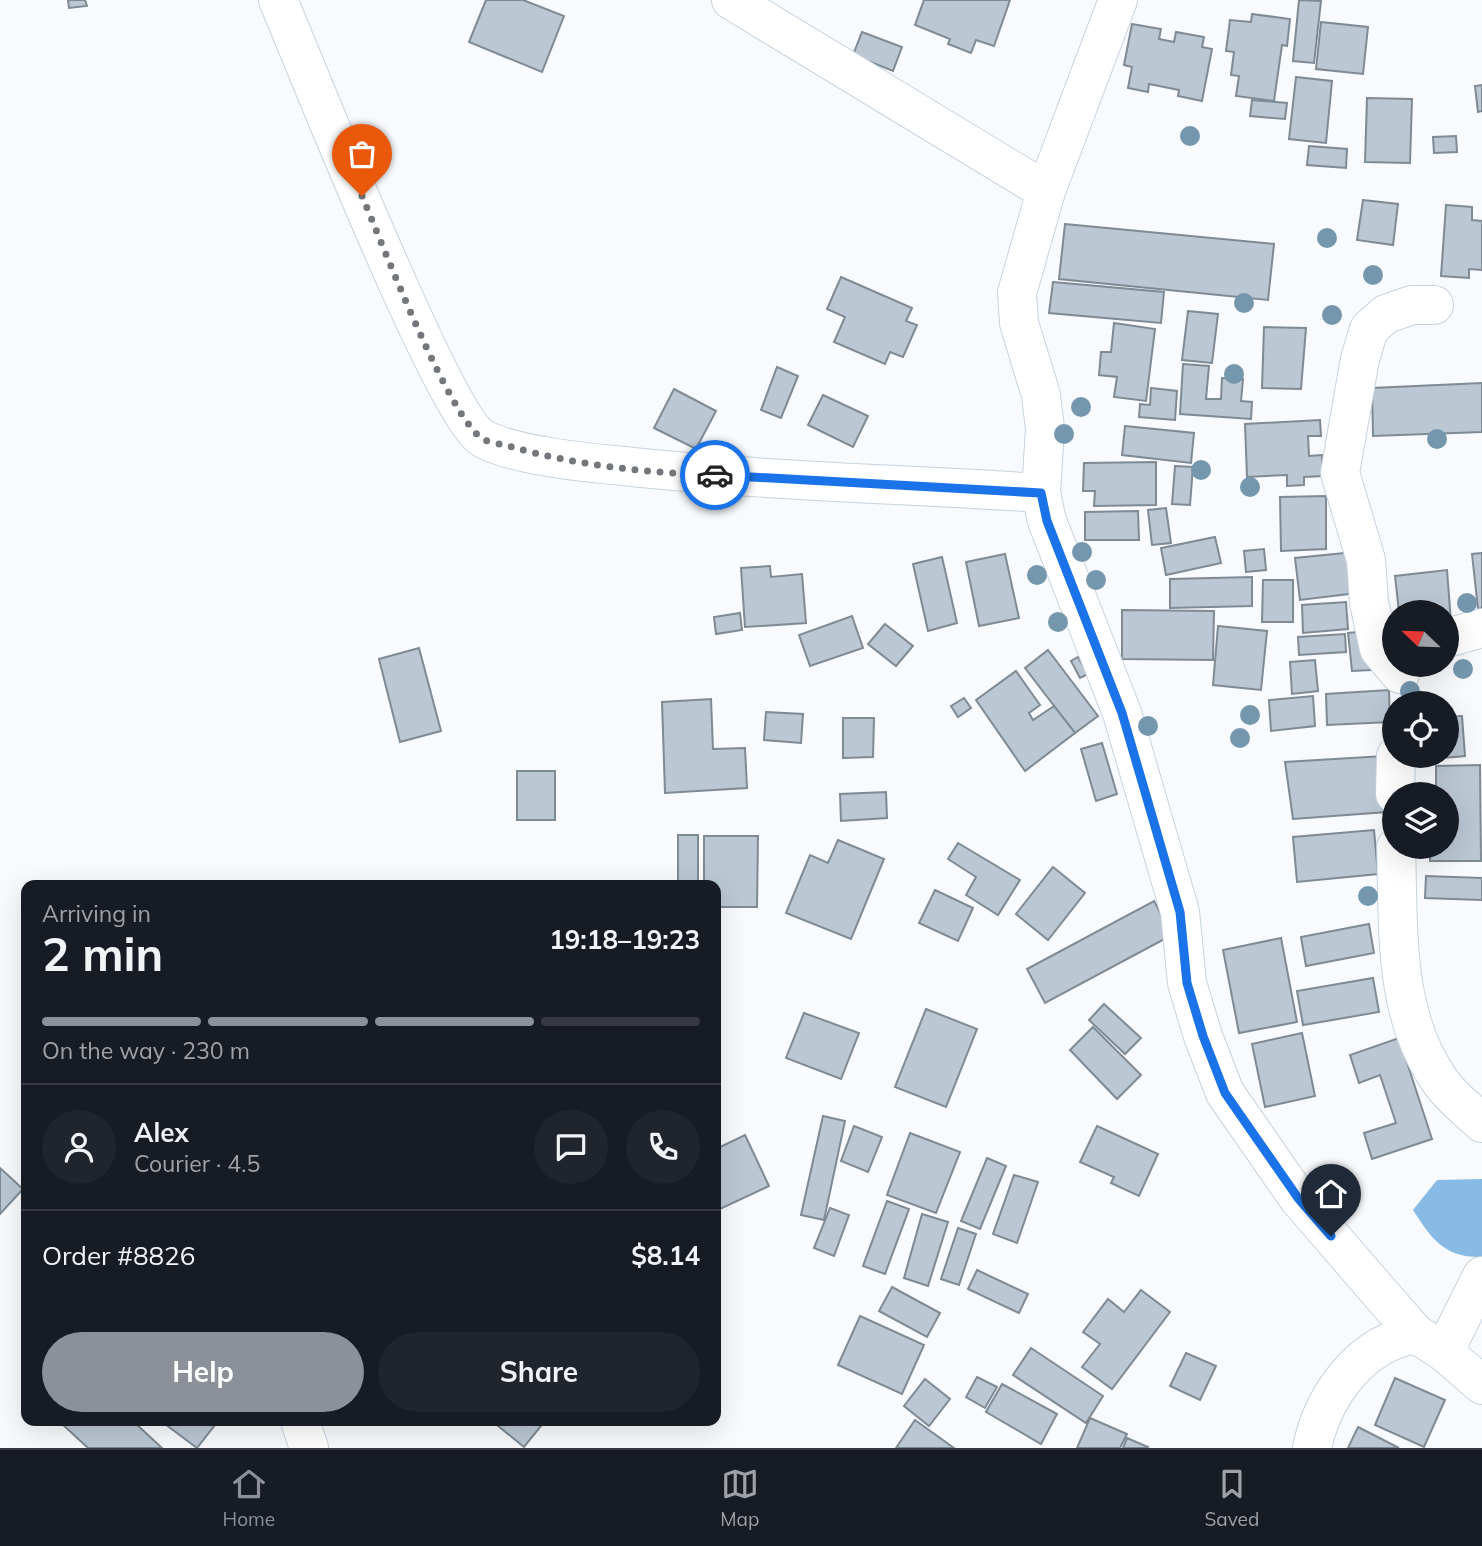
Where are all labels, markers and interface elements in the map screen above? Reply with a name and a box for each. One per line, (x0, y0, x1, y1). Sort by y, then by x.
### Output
pin (332, 124, 392, 196)
icon: bag (343, 135, 381, 173)
courier (680, 440, 750, 510)
icon: car (696, 456, 734, 494)
north arrow (1382, 600, 1460, 677)
map controls (1382, 600, 1459, 859)
button: locate (1382, 691, 1459, 768)
button: layers (1382, 782, 1459, 859)
text: Arriving in (42, 899, 151, 928)
text: 19:18–19:23 (549, 923, 700, 956)
text: 2 min (42, 925, 163, 983)
text: On the way · 230 m (42, 1036, 250, 1065)
button: person (42, 1110, 116, 1184)
button: chat (534, 1110, 608, 1184)
button: phone (626, 1110, 700, 1184)
text: Alex (134, 1116, 189, 1149)
text: Courier · 4.5 (134, 1149, 260, 1178)
pin (1301, 1164, 1361, 1236)
icon: home (1312, 1175, 1350, 1213)
text: Order #8826 (42, 1239, 195, 1272)
text: $8.14 (631, 1239, 700, 1272)
button: Help (42, 1332, 364, 1412)
button: Share (378, 1332, 700, 1412)
tab: Home (223, 1465, 275, 1531)
tab: Map (720, 1465, 759, 1531)
tab: Saved (1205, 1465, 1259, 1531)

